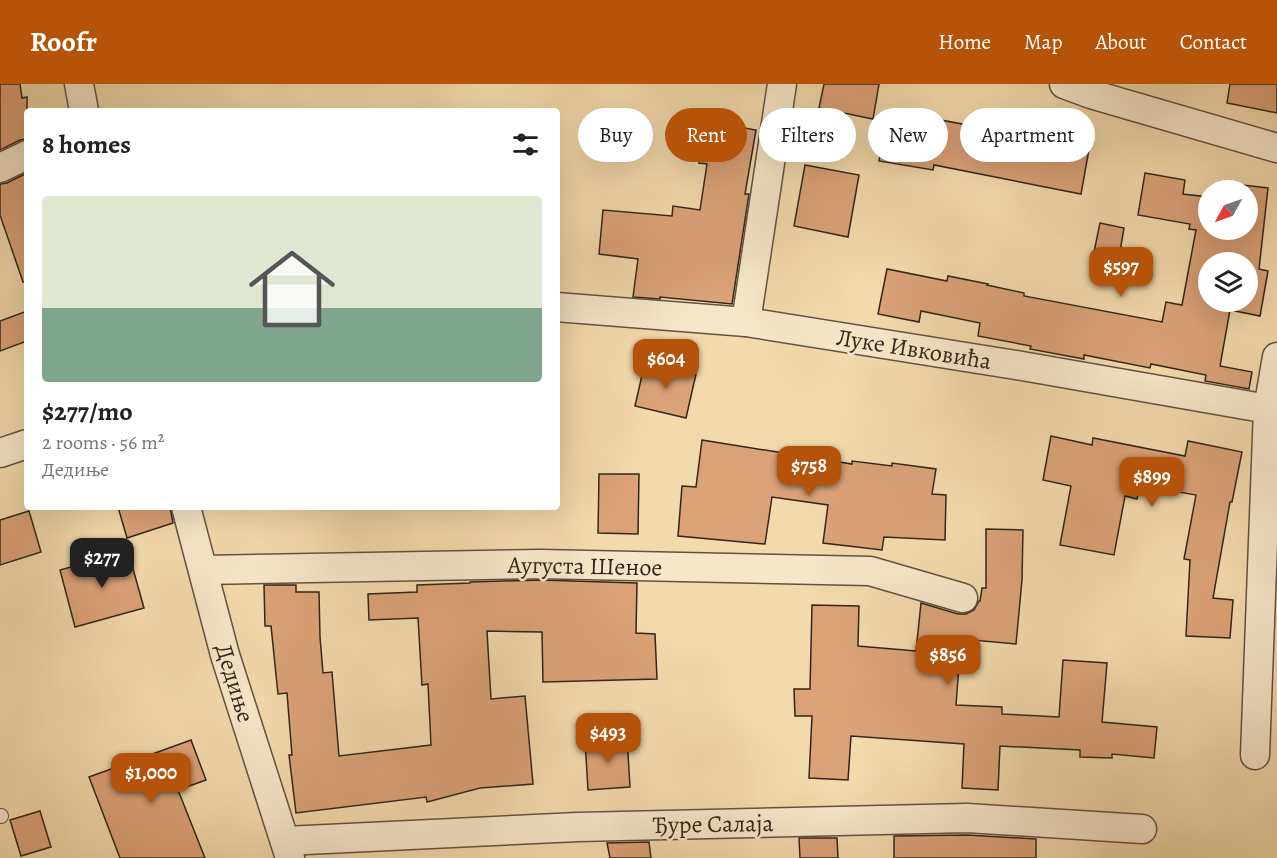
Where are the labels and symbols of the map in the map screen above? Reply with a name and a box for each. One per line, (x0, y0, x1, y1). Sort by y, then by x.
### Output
north arrow (1198, 180, 1258, 240)
pin: $597 (1085, 247, 1157, 298)
street label: Луке Ивковића (834, 321, 994, 377)
pin: $604 (630, 339, 702, 390)
pin: $758 (773, 446, 845, 497)
pin: $899 (1116, 457, 1188, 508)
pin: $277 (66, 538, 138, 589)
street label: Аугуста Шеное (506, 549, 663, 583)
pin: $856 (912, 635, 984, 686)
street label: Дедиње (208, 640, 262, 726)
pin: $493 (572, 713, 644, 764)
pin: $1,000 (102, 753, 200, 804)
street label: Ђуре Салаја (652, 807, 774, 841)

